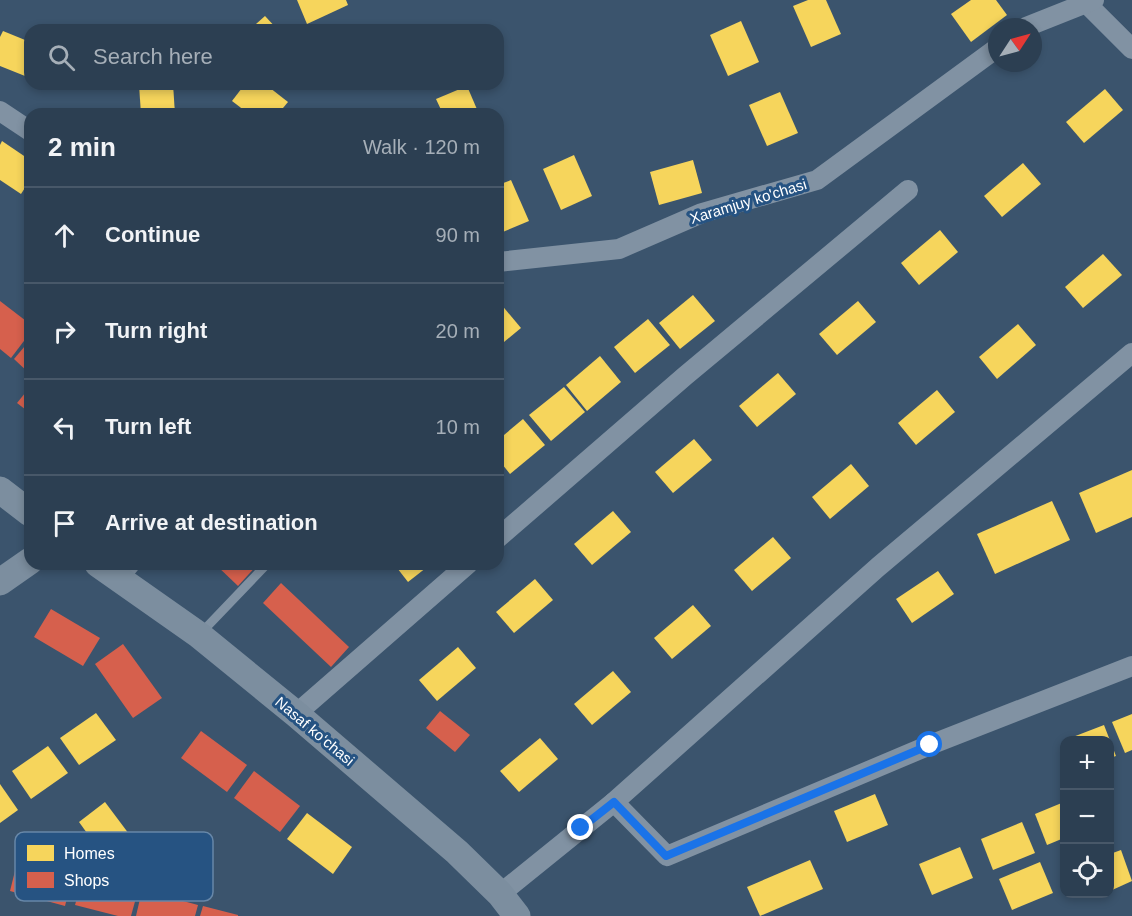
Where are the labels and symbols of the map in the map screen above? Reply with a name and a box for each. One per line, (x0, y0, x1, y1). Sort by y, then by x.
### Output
north arrow (988, 18, 1042, 72)
street label: Xaramjuy ko'chasi (688, 175, 808, 227)
street label: Nasaf ko‘chasi (272, 693, 358, 769)
route start (916, 731, 942, 757)
route end (567, 814, 593, 840)
legend (15, 832, 213, 901)
text: Homes (64, 845, 115, 862)
text: Shops (64, 872, 109, 889)

